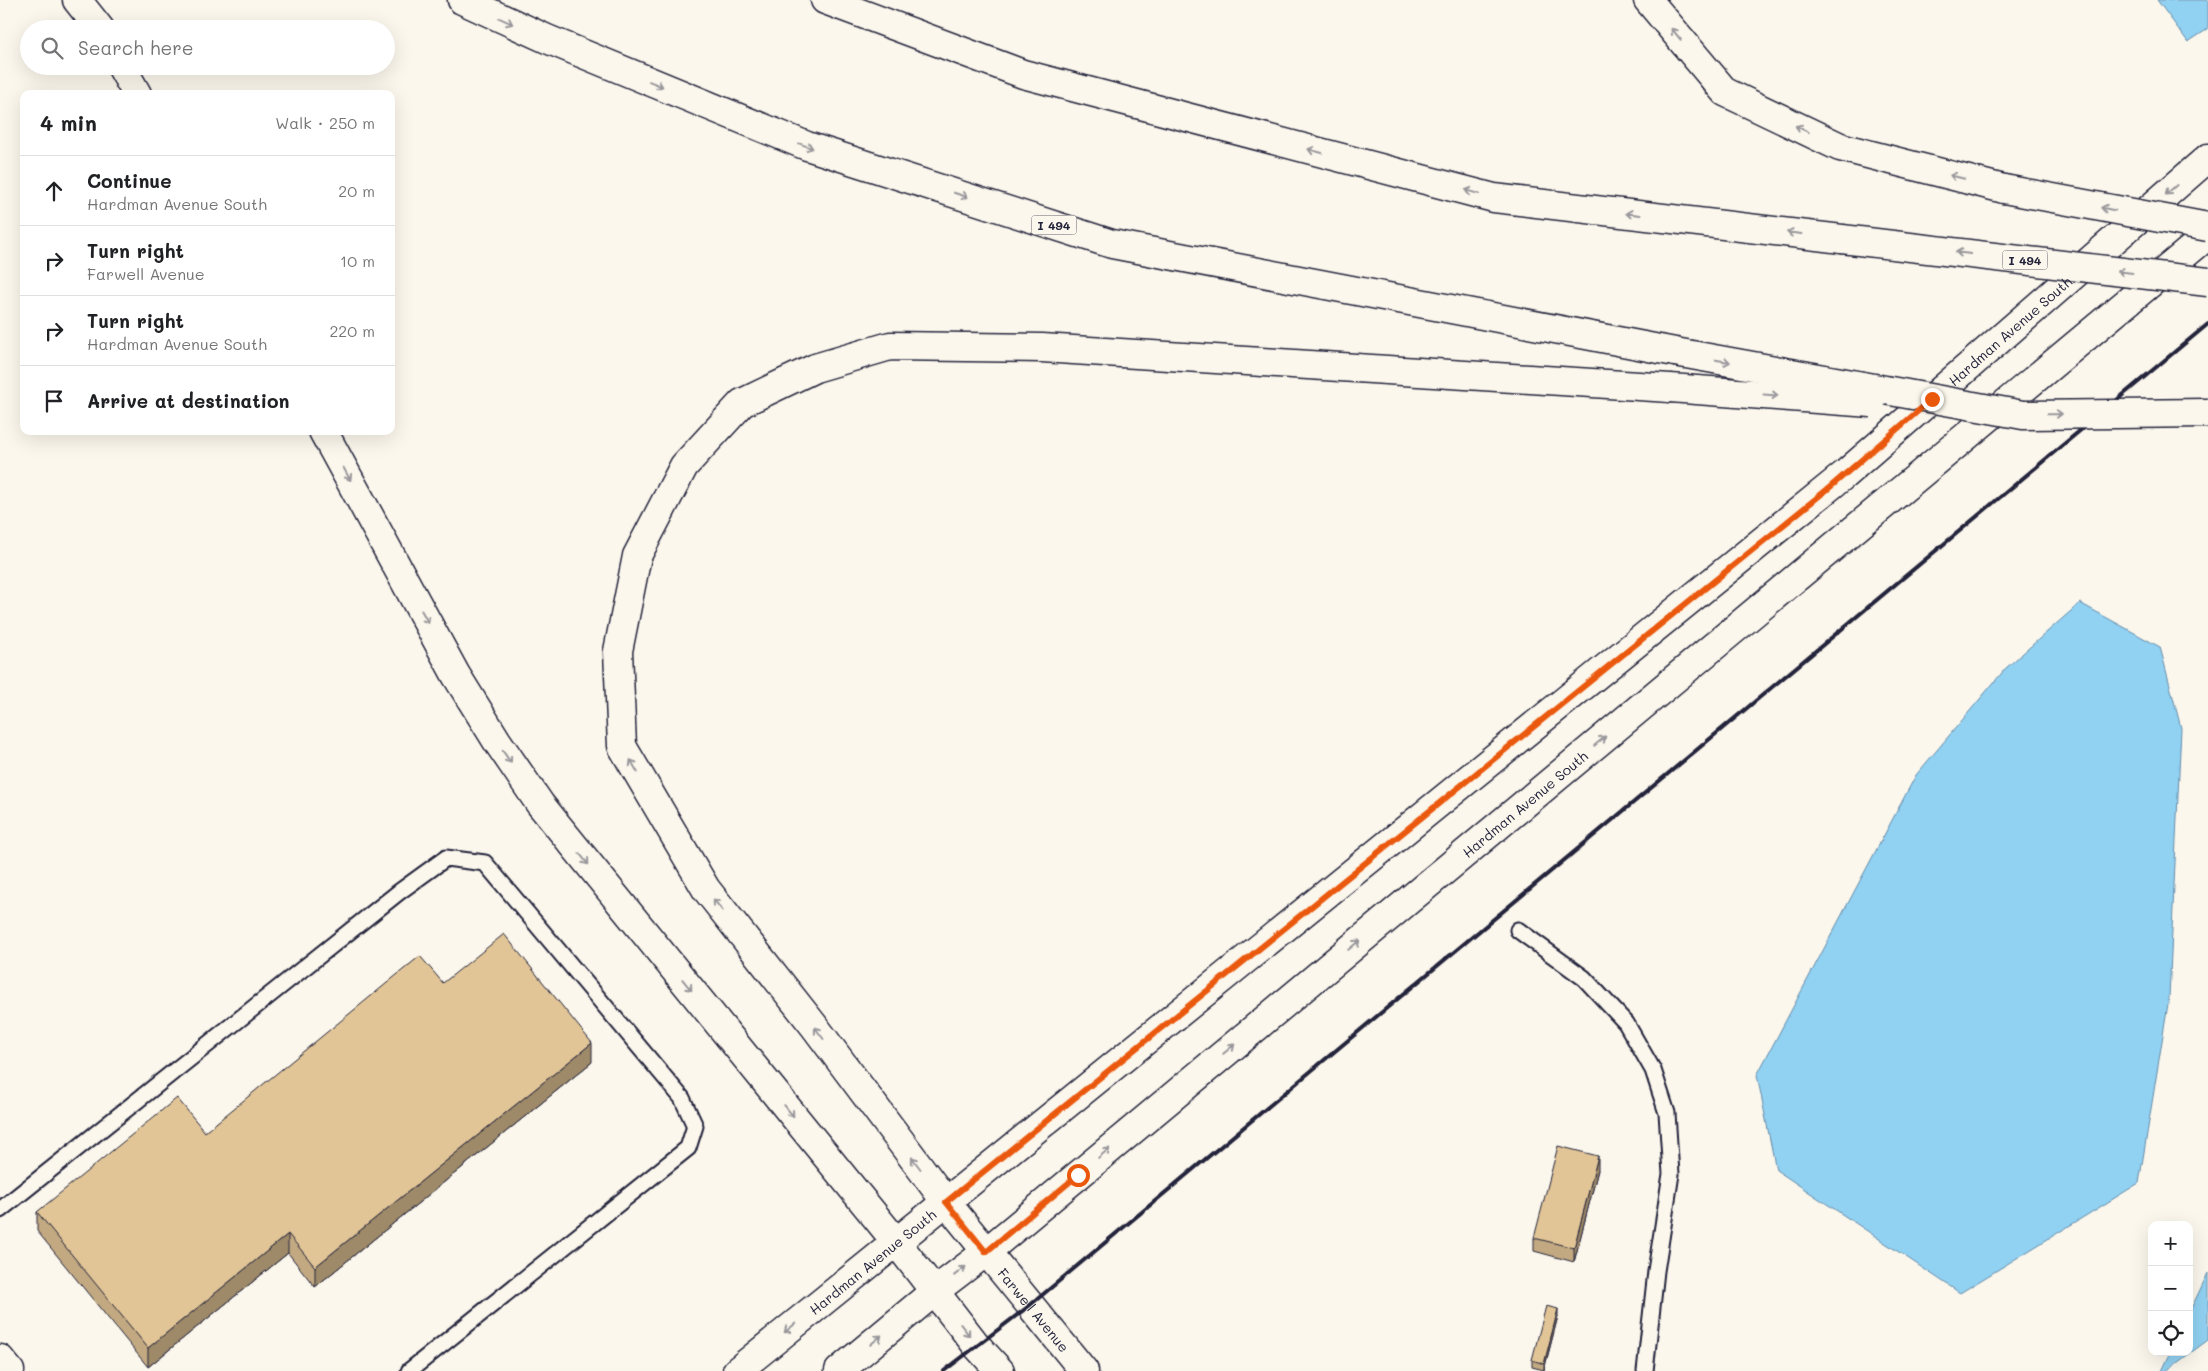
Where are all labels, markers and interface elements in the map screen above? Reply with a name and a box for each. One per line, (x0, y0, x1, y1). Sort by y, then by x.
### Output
one-way arrow (499, 16, 514, 26)
search box (20, 20, 395, 75)
one-way arrow (1670, 27, 1681, 40)
icon: search (38, 34, 66, 62)
text: Search here (78, 35, 194, 60)
one-way arrow (648, 80, 663, 89)
text: 4 min (40, 109, 97, 136)
text: Walk · 250 m (275, 112, 375, 133)
one-way arrow (1795, 124, 1810, 134)
one-way arrow (798, 142, 814, 151)
one-way arrow (1307, 146, 1323, 155)
text: Continue (87, 168, 172, 193)
one-way arrow (1949, 172, 1965, 181)
icon: ahead (40, 177, 68, 205)
text: 20 m (338, 180, 375, 201)
one-way arrow (2165, 185, 2178, 196)
one-way arrow (1464, 187, 1480, 196)
one-way arrow (953, 191, 969, 201)
text: Hardman Avenue South (87, 193, 267, 214)
one-way arrow (2101, 203, 2117, 213)
one-way arrow (1625, 209, 1641, 219)
road number: I 494 (1032, 216, 1076, 234)
one-way arrow (1786, 228, 1802, 238)
text: Turn right (87, 238, 184, 263)
icon: right (40, 247, 68, 275)
one-way arrow (1956, 248, 1972, 258)
text: 10 m (340, 250, 375, 271)
road number: I 494 (2002, 250, 2048, 270)
text: Farwell Avenue (87, 263, 205, 284)
one-way arrow (2117, 267, 2133, 277)
street label: Hardman Avenue South (1944, 272, 2076, 390)
text: Turn right (87, 308, 184, 333)
icon: right (40, 317, 68, 345)
text: 220 m (329, 320, 375, 341)
text: Hardman Avenue South (87, 333, 267, 354)
one-way arrow (1714, 356, 1730, 366)
icon: arrive (40, 387, 68, 415)
text: Arrive at destination (87, 388, 290, 413)
route end (1921, 388, 1944, 411)
one-way arrow (1763, 391, 1779, 400)
one-way arrow (2047, 409, 2063, 419)
one-way arrow (342, 466, 352, 481)
one-way arrow (420, 609, 430, 623)
one-way arrow (1593, 735, 1606, 746)
street label: Hardman Avenue South (1458, 746, 1591, 861)
one-way arrow (502, 749, 512, 763)
one-way arrow (629, 759, 639, 774)
one-way arrow (579, 852, 590, 865)
one-way arrow (713, 899, 724, 912)
one-way arrow (1347, 940, 1360, 951)
one-way arrow (681, 978, 692, 991)
one-way arrow (814, 1026, 824, 1040)
one-way arrow (1222, 1044, 1235, 1055)
one-way arrow (784, 1104, 795, 1117)
one-way arrow (1097, 1148, 1110, 1159)
one-way arrow (911, 1157, 922, 1170)
route start (1067, 1164, 1090, 1187)
street label: Hardman Avenue South (805, 1204, 940, 1319)
map controls (2148, 1221, 2193, 1356)
button: + (2148, 1221, 2193, 1266)
street label: Farwell Avenue (994, 1264, 1074, 1356)
one-way arrow (953, 1266, 966, 1277)
button: − (2148, 1266, 2193, 1311)
button: locate (2148, 1311, 2193, 1356)
one-way arrow (784, 1323, 797, 1334)
one-way arrow (959, 1323, 970, 1336)
one-way arrow (870, 1334, 883, 1345)

